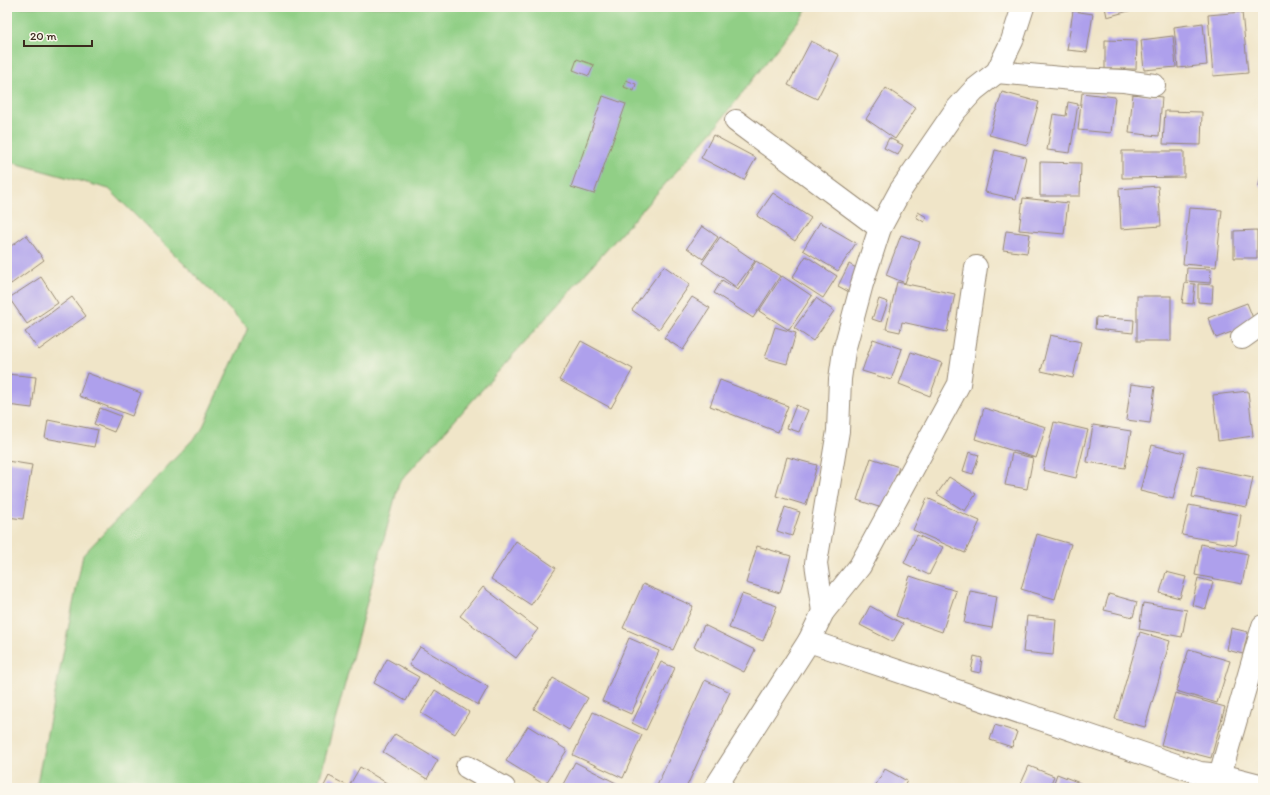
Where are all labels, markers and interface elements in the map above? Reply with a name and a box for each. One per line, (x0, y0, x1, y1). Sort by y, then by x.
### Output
scale bar (24, 22, 92, 48)
text: 20 m (30, 29, 57, 43)

